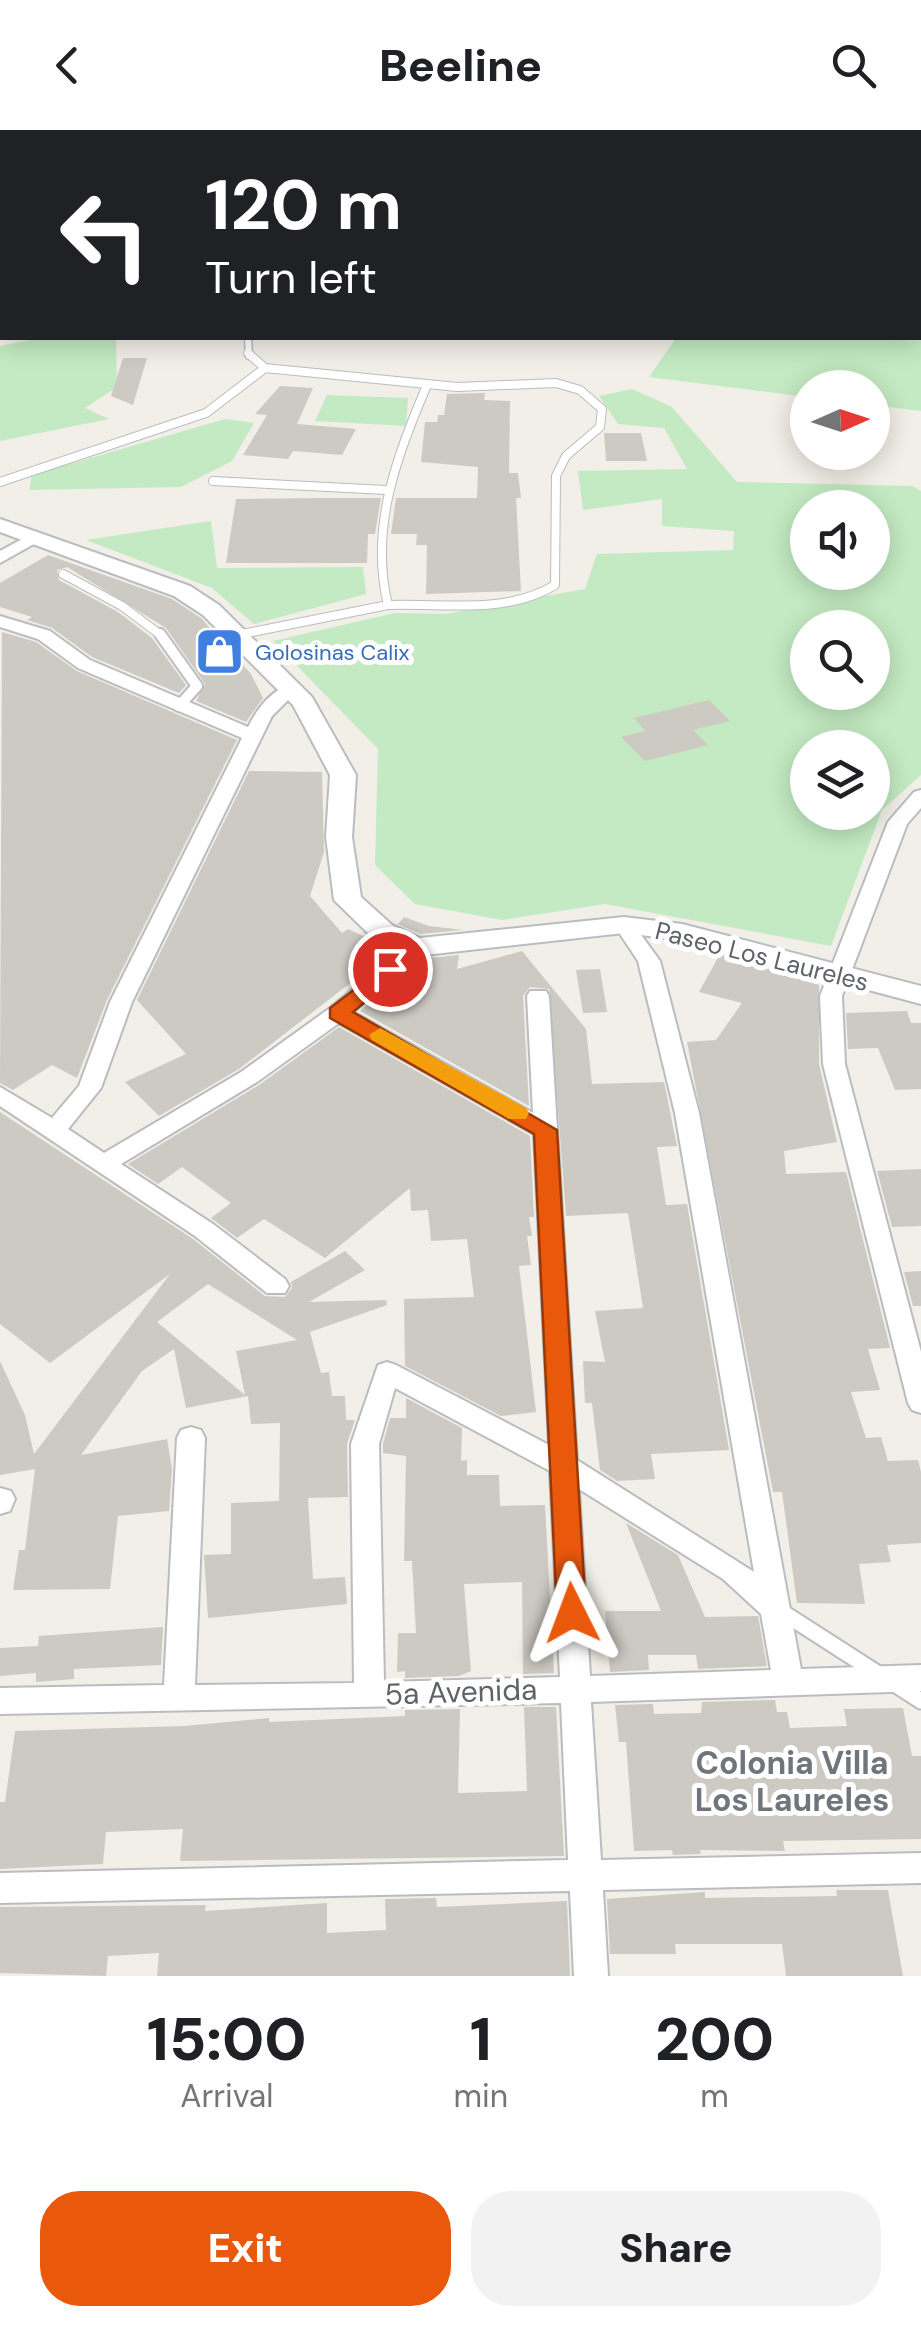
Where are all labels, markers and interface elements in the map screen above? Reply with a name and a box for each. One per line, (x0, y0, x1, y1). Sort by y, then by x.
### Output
text: Beeline (379, 36, 542, 95)
icon: back (40, 38, 95, 93)
icon: search (826, 38, 881, 93)
text: 120 m (205, 160, 402, 251)
icon: left (40, 170, 170, 300)
text: Turn left (205, 248, 377, 307)
north arrow (790, 370, 890, 470)
map controls (790, 370, 890, 830)
button: sound (790, 490, 890, 590)
button: search (790, 610, 890, 710)
shop icon: Golosinas Calix (194, 626, 246, 678)
place label: Golosinas Calix (255, 638, 409, 667)
button: layers (790, 730, 890, 830)
street label: Paseo Los Laureles (652, 914, 872, 999)
pin (348, 927, 433, 1012)
icon: arrive (363, 942, 418, 997)
position arrow (520, 1561, 624, 1665)
street label: 5a Avenida (384, 1669, 538, 1714)
district label: Colonia Villa Los Laureles (695, 1742, 889, 1821)
text: 15:00 (147, 2000, 307, 2079)
text: 1 (470, 2000, 492, 2079)
text: 200 (655, 2000, 774, 2079)
text: Arrival (180, 2075, 273, 2117)
text: min (454, 2075, 508, 2117)
text: m (700, 2075, 729, 2117)
button: Exit (40, 2191, 451, 2306)
button: Share (471, 2191, 881, 2306)

